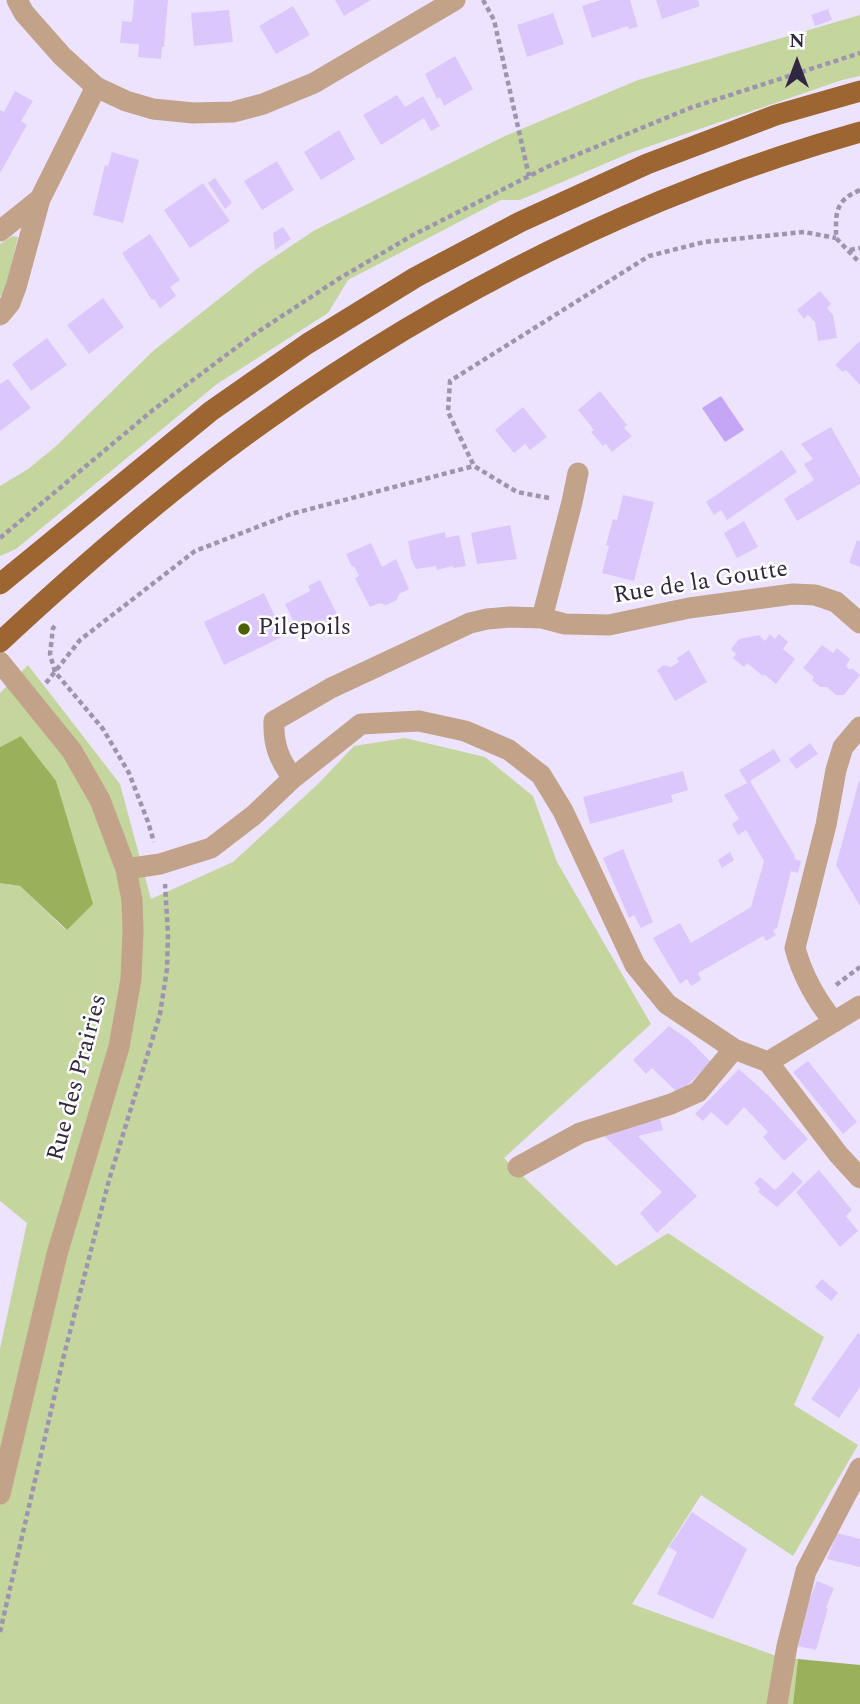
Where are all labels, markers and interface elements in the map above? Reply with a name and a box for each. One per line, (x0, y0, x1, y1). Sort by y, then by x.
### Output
text: N (789, 27, 805, 56)
north arrow (762, 28, 832, 98)
street label: Rue de la Goutte (612, 556, 790, 612)
place label: Pilepoils (258, 615, 351, 643)
marker: Pilepoils (236, 621, 252, 637)
street label: Rue des Prairies (43, 991, 115, 1165)

